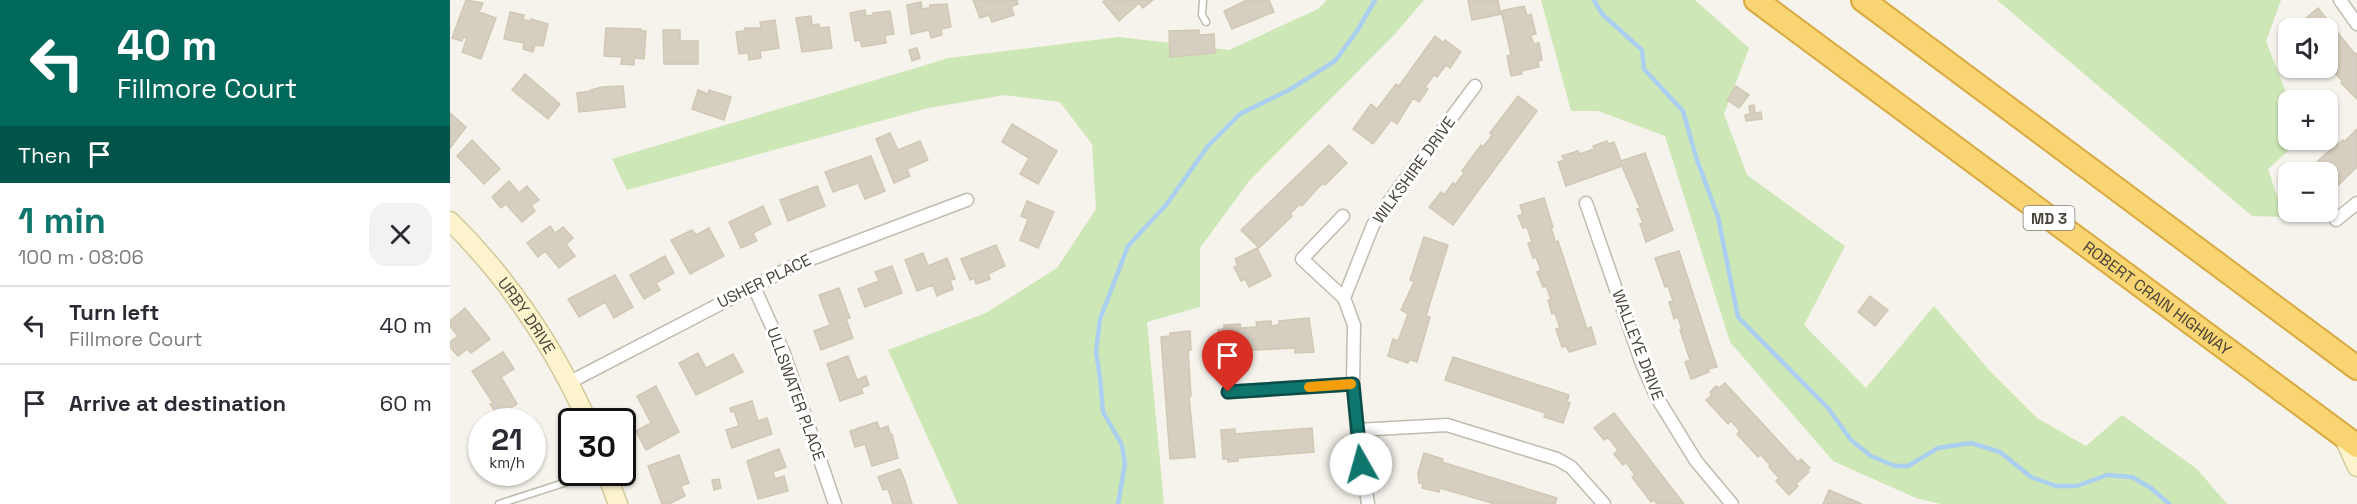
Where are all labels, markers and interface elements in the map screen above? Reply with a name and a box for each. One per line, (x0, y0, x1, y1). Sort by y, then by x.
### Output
map controls (2278, 18, 2338, 222)
button: sound (2278, 18, 2338, 78)
text: 40 m (117, 19, 217, 72)
icon: left (18, 24, 96, 102)
text: Fillmore Court (117, 71, 297, 106)
button: + (2278, 90, 2338, 150)
street label: WILKSHIRE DRIVE (1368, 112, 1460, 228)
icon: arrive (83, 138, 116, 171)
text: Then (18, 141, 71, 169)
button: − (2278, 162, 2338, 222)
text: 1 min (18, 198, 106, 244)
button: close (369, 203, 432, 266)
road number: MD 3 (2024, 206, 2074, 230)
street label: ROBERT CRAIN HIGHWAY (2079, 236, 2236, 360)
text: 100 m · 08:06 (18, 244, 144, 270)
street label: USHER PLACE (714, 249, 814, 313)
street label: URBY DRIVE (494, 273, 561, 357)
street label: WALLEYE DRIVE (1607, 287, 1669, 403)
text: Turn left (69, 298, 159, 326)
icon: left (18, 309, 51, 342)
text: 40 m (380, 311, 432, 339)
street label: ULLSWATER PLACE (762, 324, 830, 464)
text: Fillmore Court (69, 326, 202, 352)
pin (1202, 330, 1253, 392)
icon: arrive (1211, 339, 1244, 372)
icon: arrive (18, 387, 51, 420)
text: Arrive at destination (69, 389, 286, 417)
text: 60 m (380, 389, 432, 417)
speed limit sign: 30 (558, 408, 636, 486)
text: 21 (491, 420, 523, 459)
position arrow (1329, 432, 1393, 496)
text: km/h (489, 453, 525, 472)

